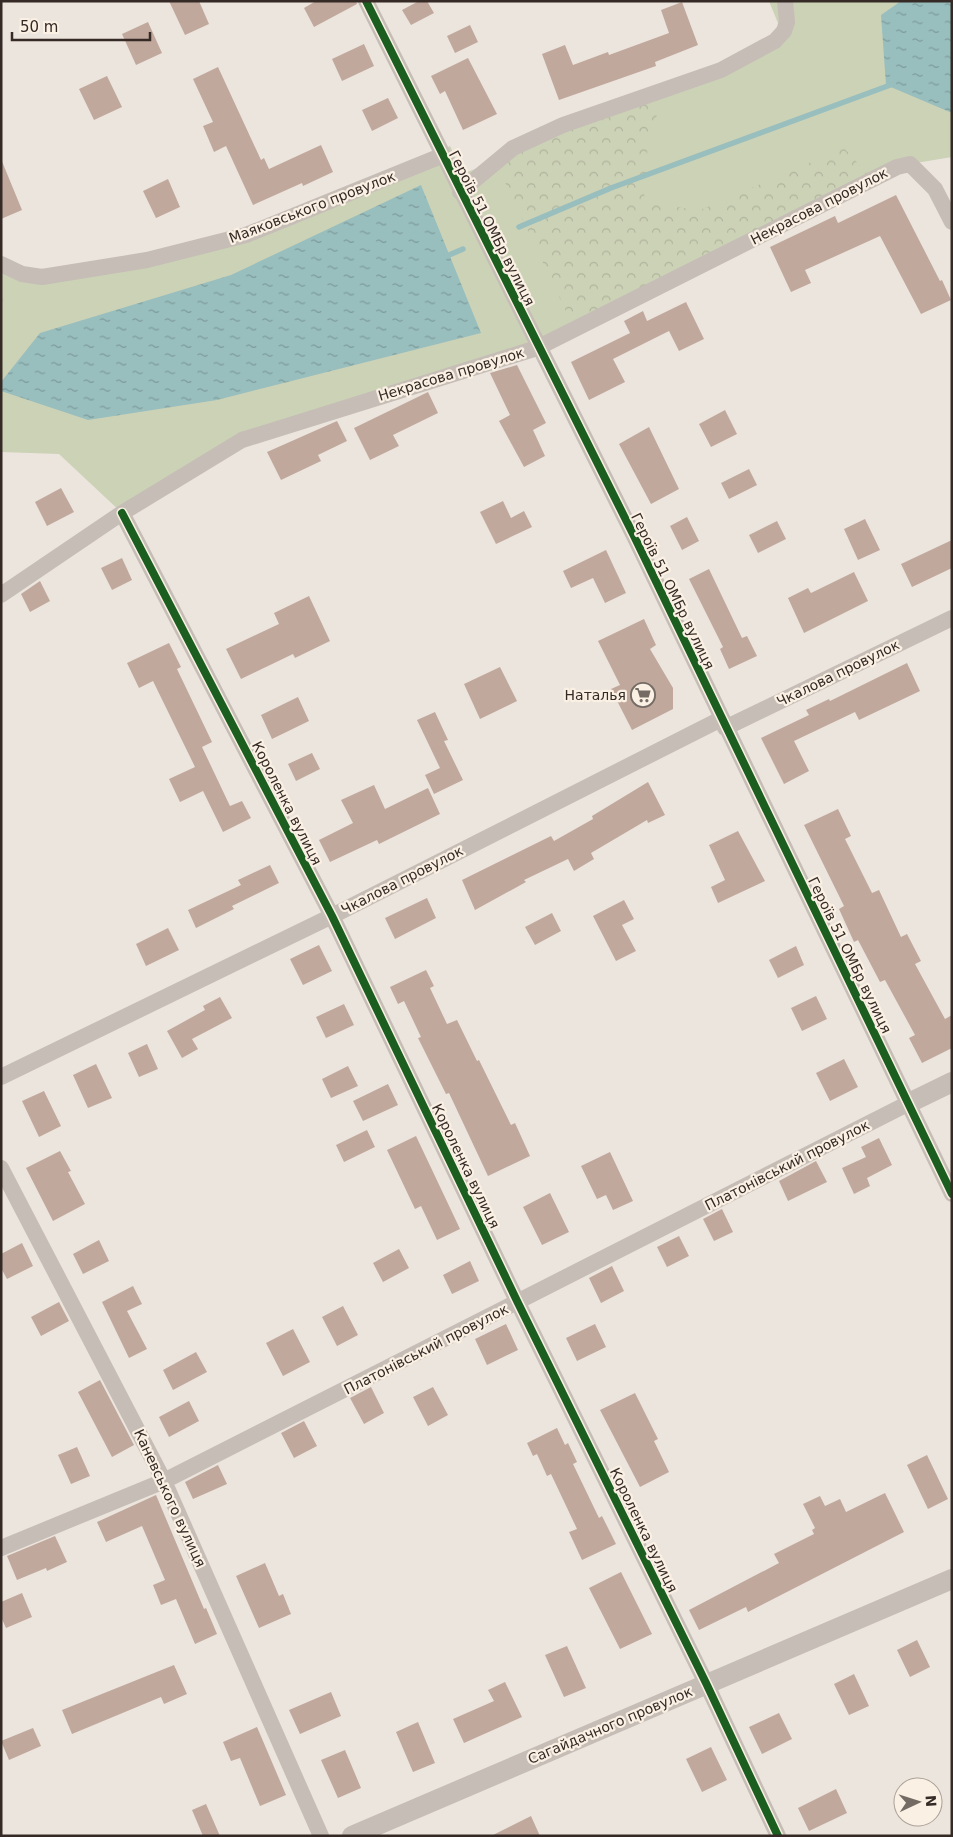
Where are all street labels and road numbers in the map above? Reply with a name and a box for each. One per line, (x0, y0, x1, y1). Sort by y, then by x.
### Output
street label: Героїв 51 ОМБр вулиця (446, 148, 538, 308)
street label: Некрасова провулок (748, 164, 890, 248)
street label: Маяковського провулок (227, 168, 397, 246)
street label: Некрасова провулок (376, 344, 526, 404)
street label: Героїв 51 ОМБр вулиця (628, 510, 718, 672)
street label: Чкалова провулок (774, 636, 902, 710)
street label: Короленка вулиця (249, 738, 325, 868)
street label: Чкалова провулок (338, 842, 466, 918)
street label: Героїв 51 ОМБр вулиця (805, 874, 895, 1036)
street label: Короленка вулиця (429, 1101, 503, 1231)
street label: Платонівський провулок (702, 1117, 872, 1213)
street label: Платонівський провулок (341, 1301, 511, 1397)
street label: Каневського вулиця (131, 1426, 209, 1570)
street label: Короленка вулиця (607, 1465, 681, 1595)
street label: Сагайдачного провулок (525, 1683, 695, 1767)

